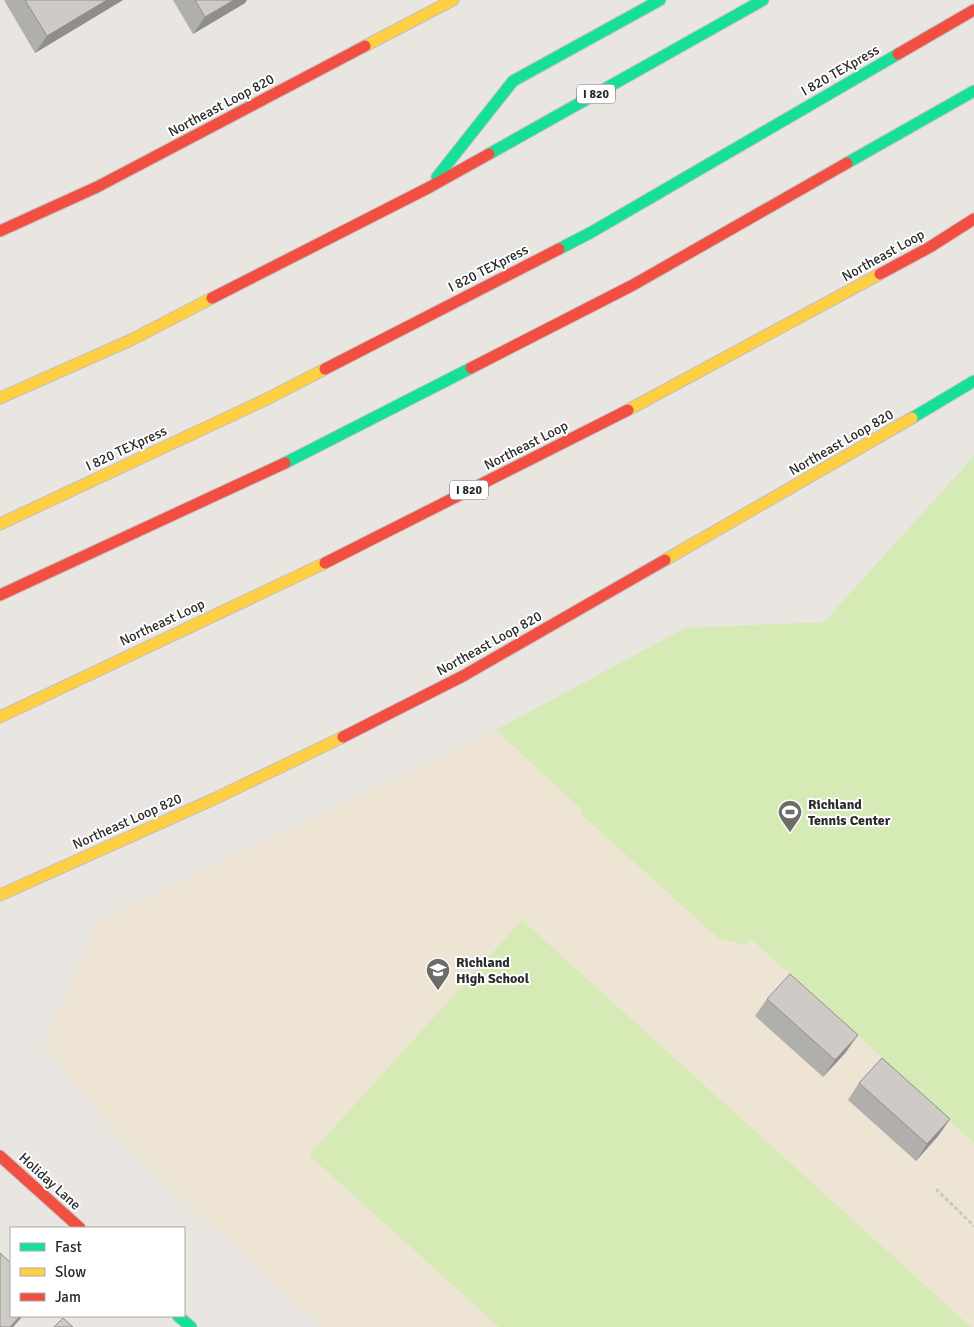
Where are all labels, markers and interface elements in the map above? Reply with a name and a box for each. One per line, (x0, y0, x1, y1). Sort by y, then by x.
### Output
street label: I 820 TEXpress (798, 41, 882, 100)
street label: Northeast Loop 820 (165, 70, 277, 141)
road number: I 820 (577, 85, 615, 104)
street label: Northeast Loop (839, 226, 928, 285)
street label: I 820 TEXpress (445, 241, 531, 296)
street label: Northeast Loop 820 (786, 406, 896, 479)
street label: Northeast Loop (481, 417, 571, 474)
street label: I 820 TEXpress (83, 422, 169, 475)
road number: I 820 (450, 480, 488, 500)
street label: Northeast Loop (117, 595, 207, 650)
street label: Northeast Loop 820 (434, 607, 545, 679)
street label: Northeast Loop 820 (70, 790, 184, 853)
place label: Richland Tennis Center (808, 796, 891, 829)
sports icon: Richland Tennis Center (777, 799, 803, 833)
place label: Richland High School (456, 954, 530, 987)
school or university icon: Richland High School (425, 957, 451, 991)
street label: Holiday Lane (15, 1149, 84, 1214)
legend (10, 1227, 185, 1317)
text: Fast (55, 1238, 82, 1256)
text: Slow (55, 1263, 86, 1281)
text: Jam (55, 1288, 81, 1306)

